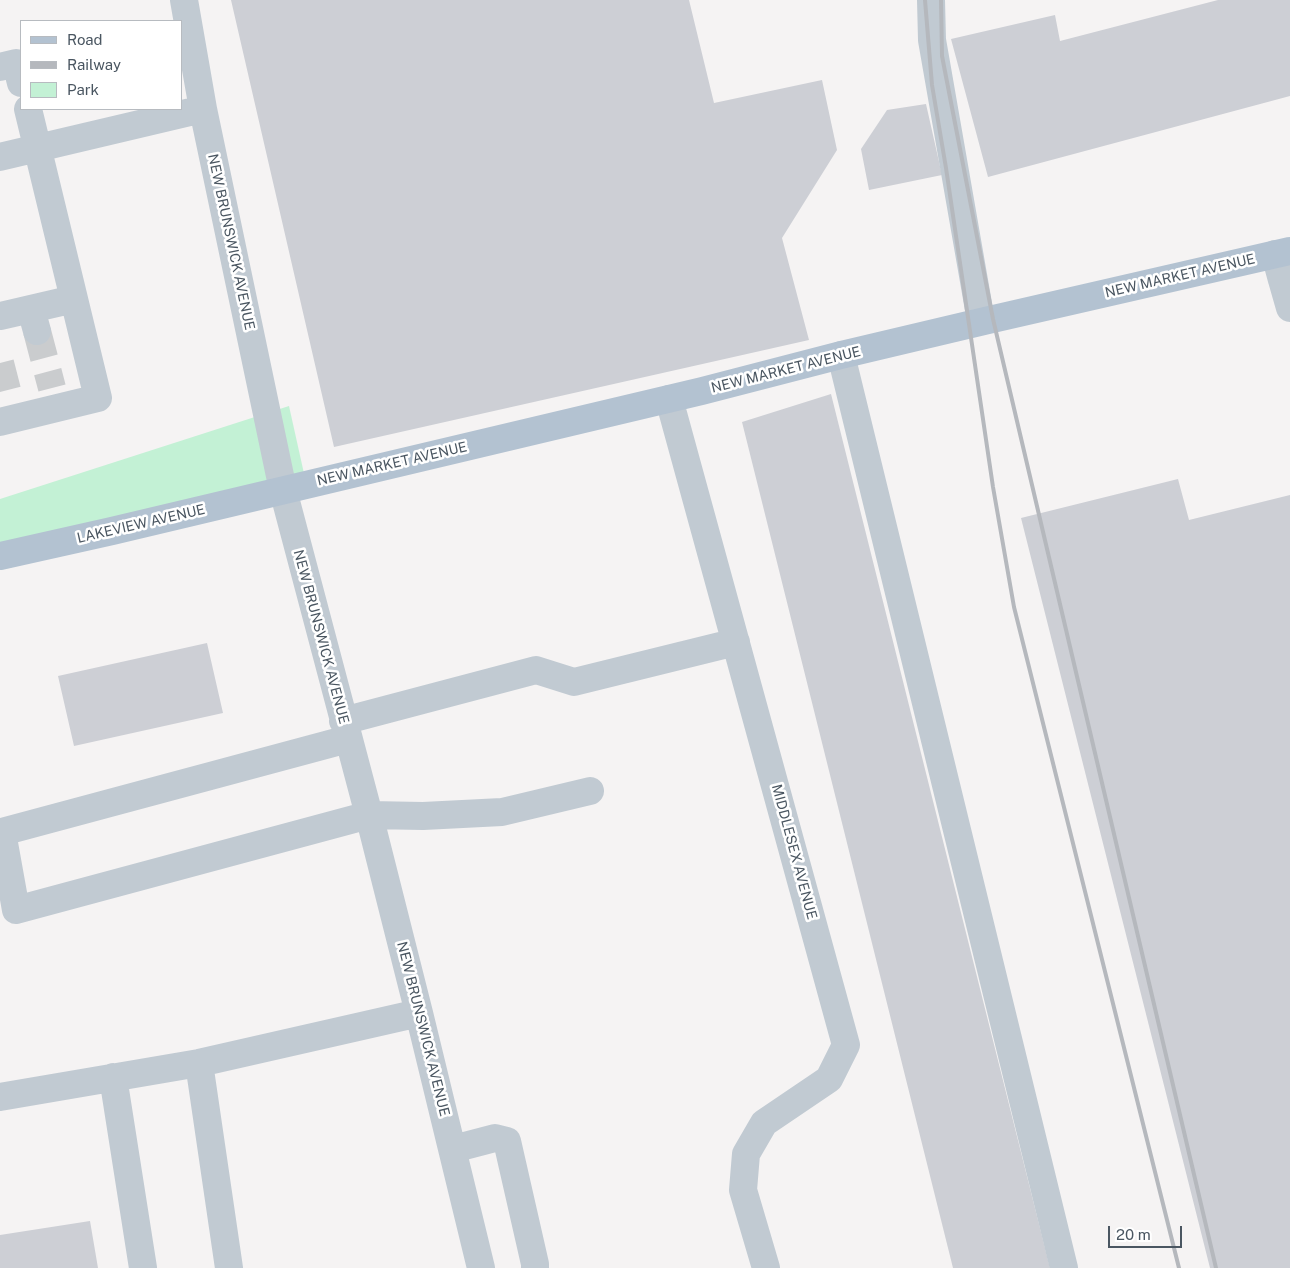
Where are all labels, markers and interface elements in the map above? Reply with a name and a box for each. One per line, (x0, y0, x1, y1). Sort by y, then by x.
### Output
legend (20, 20, 182, 110)
text: Road (67, 31, 103, 48)
text: Railway (67, 56, 121, 73)
text: Park (67, 81, 99, 98)
street label: NEW BRUNSWICK AVENUE (204, 152, 258, 332)
street label: NEW MARKET AVENUE (1103, 251, 1257, 301)
street label: NEW MARKET AVENUE (709, 343, 863, 397)
street label: NEW MARKET AVENUE (315, 439, 469, 489)
street label: LAKEVIEW AVENUE (75, 501, 207, 547)
street label: NEW BRUNSWICK AVENUE (290, 548, 352, 726)
street label: MIDDLESEX AVENUE (768, 782, 820, 922)
street label: NEW BRUNSWICK AVENUE (393, 940, 453, 1118)
scale bar (1110, 1216, 1184, 1248)
text: 20 m (1116, 1226, 1151, 1243)

